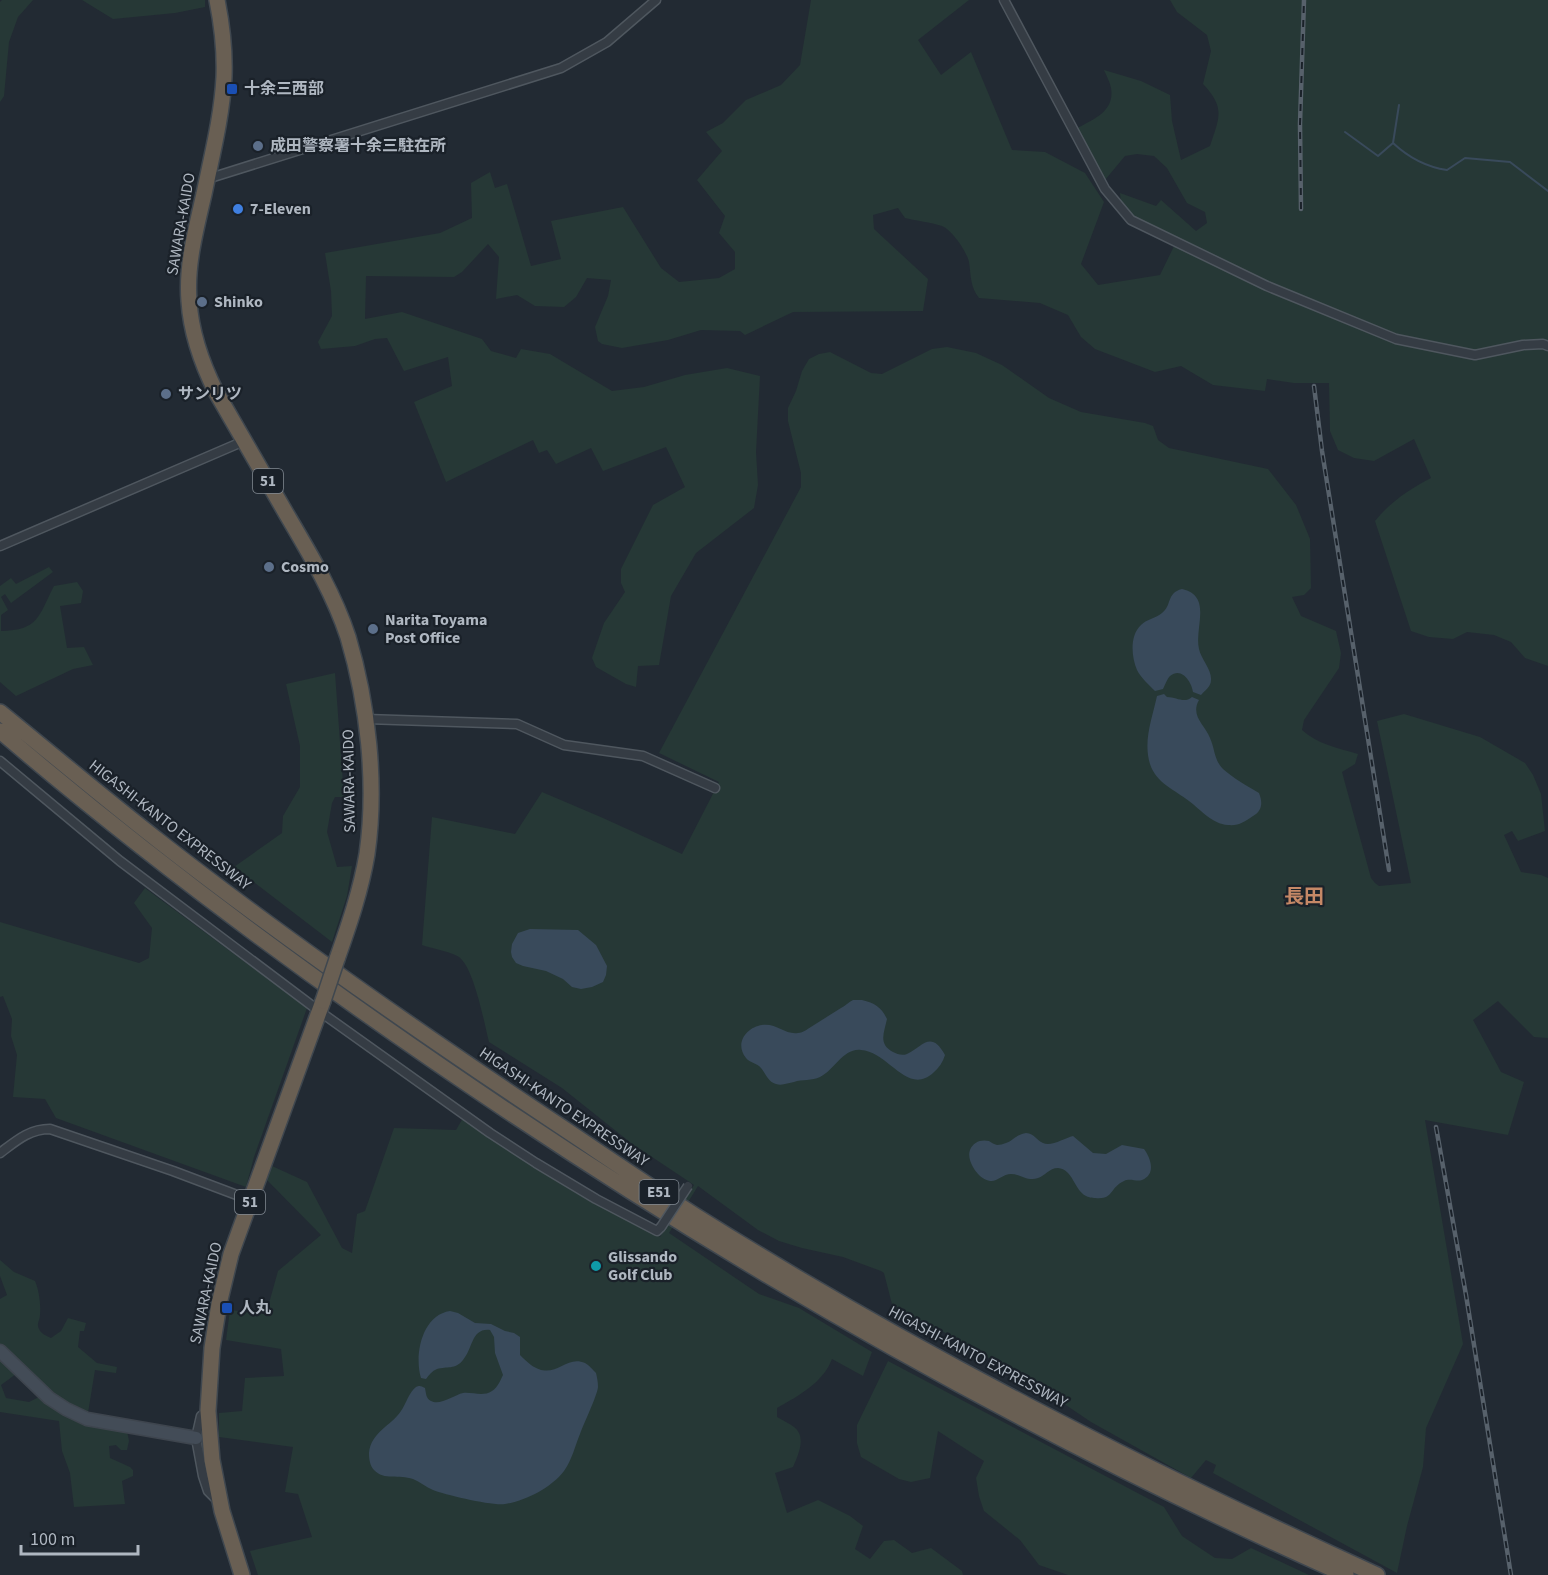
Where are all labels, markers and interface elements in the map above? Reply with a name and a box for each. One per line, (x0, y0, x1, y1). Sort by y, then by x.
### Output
place label: 十余三西部 (244, 78, 324, 100)
marker: 十余三西部 (225, 82, 239, 96)
place label: 成田警察署十余三駐在所 (270, 135, 446, 157)
marker: 成田警察署十余三駐在所 (251, 139, 265, 153)
street label: SAWARA-KAIDO (161, 171, 201, 277)
place label: 7-Eleven (250, 198, 311, 220)
marker: 7-Eleven (231, 202, 245, 216)
place label: Shinko (214, 291, 263, 313)
marker: Shinko (195, 295, 209, 309)
place label: サンリツ (178, 383, 242, 405)
marker: サンリツ (159, 387, 173, 401)
road number: 51 (253, 469, 283, 493)
place label: Cosmo (281, 556, 329, 578)
marker: Cosmo (262, 560, 276, 574)
place label: Narita Toyama Post Office (385, 609, 487, 649)
marker: Narita Toyama Post Office (366, 622, 380, 636)
street label: SAWARA-KAIDO (337, 729, 361, 833)
street label: HIGASHI-KANTO EXPRESSWAY (84, 755, 256, 896)
district label: 長田 (1284, 883, 1324, 911)
street label: HIGASHI-KANTO EXPRESSWAY (475, 1042, 653, 1172)
road number: E51 (640, 1180, 678, 1204)
road number: 51 (235, 1190, 265, 1214)
street label: SAWARA-KAIDO (184, 1240, 228, 1346)
place label: Glissando Golf Club (608, 1246, 677, 1286)
marker: Glissando Golf Club (589, 1259, 603, 1273)
place label: 人丸 (239, 1297, 271, 1319)
street label: HIGASHI-KANTO EXPRESSWAY (884, 1300, 1072, 1414)
marker: 人丸 (220, 1301, 234, 1315)
scale bar (21, 1518, 138, 1556)
text: 100 m (30, 1527, 75, 1552)

